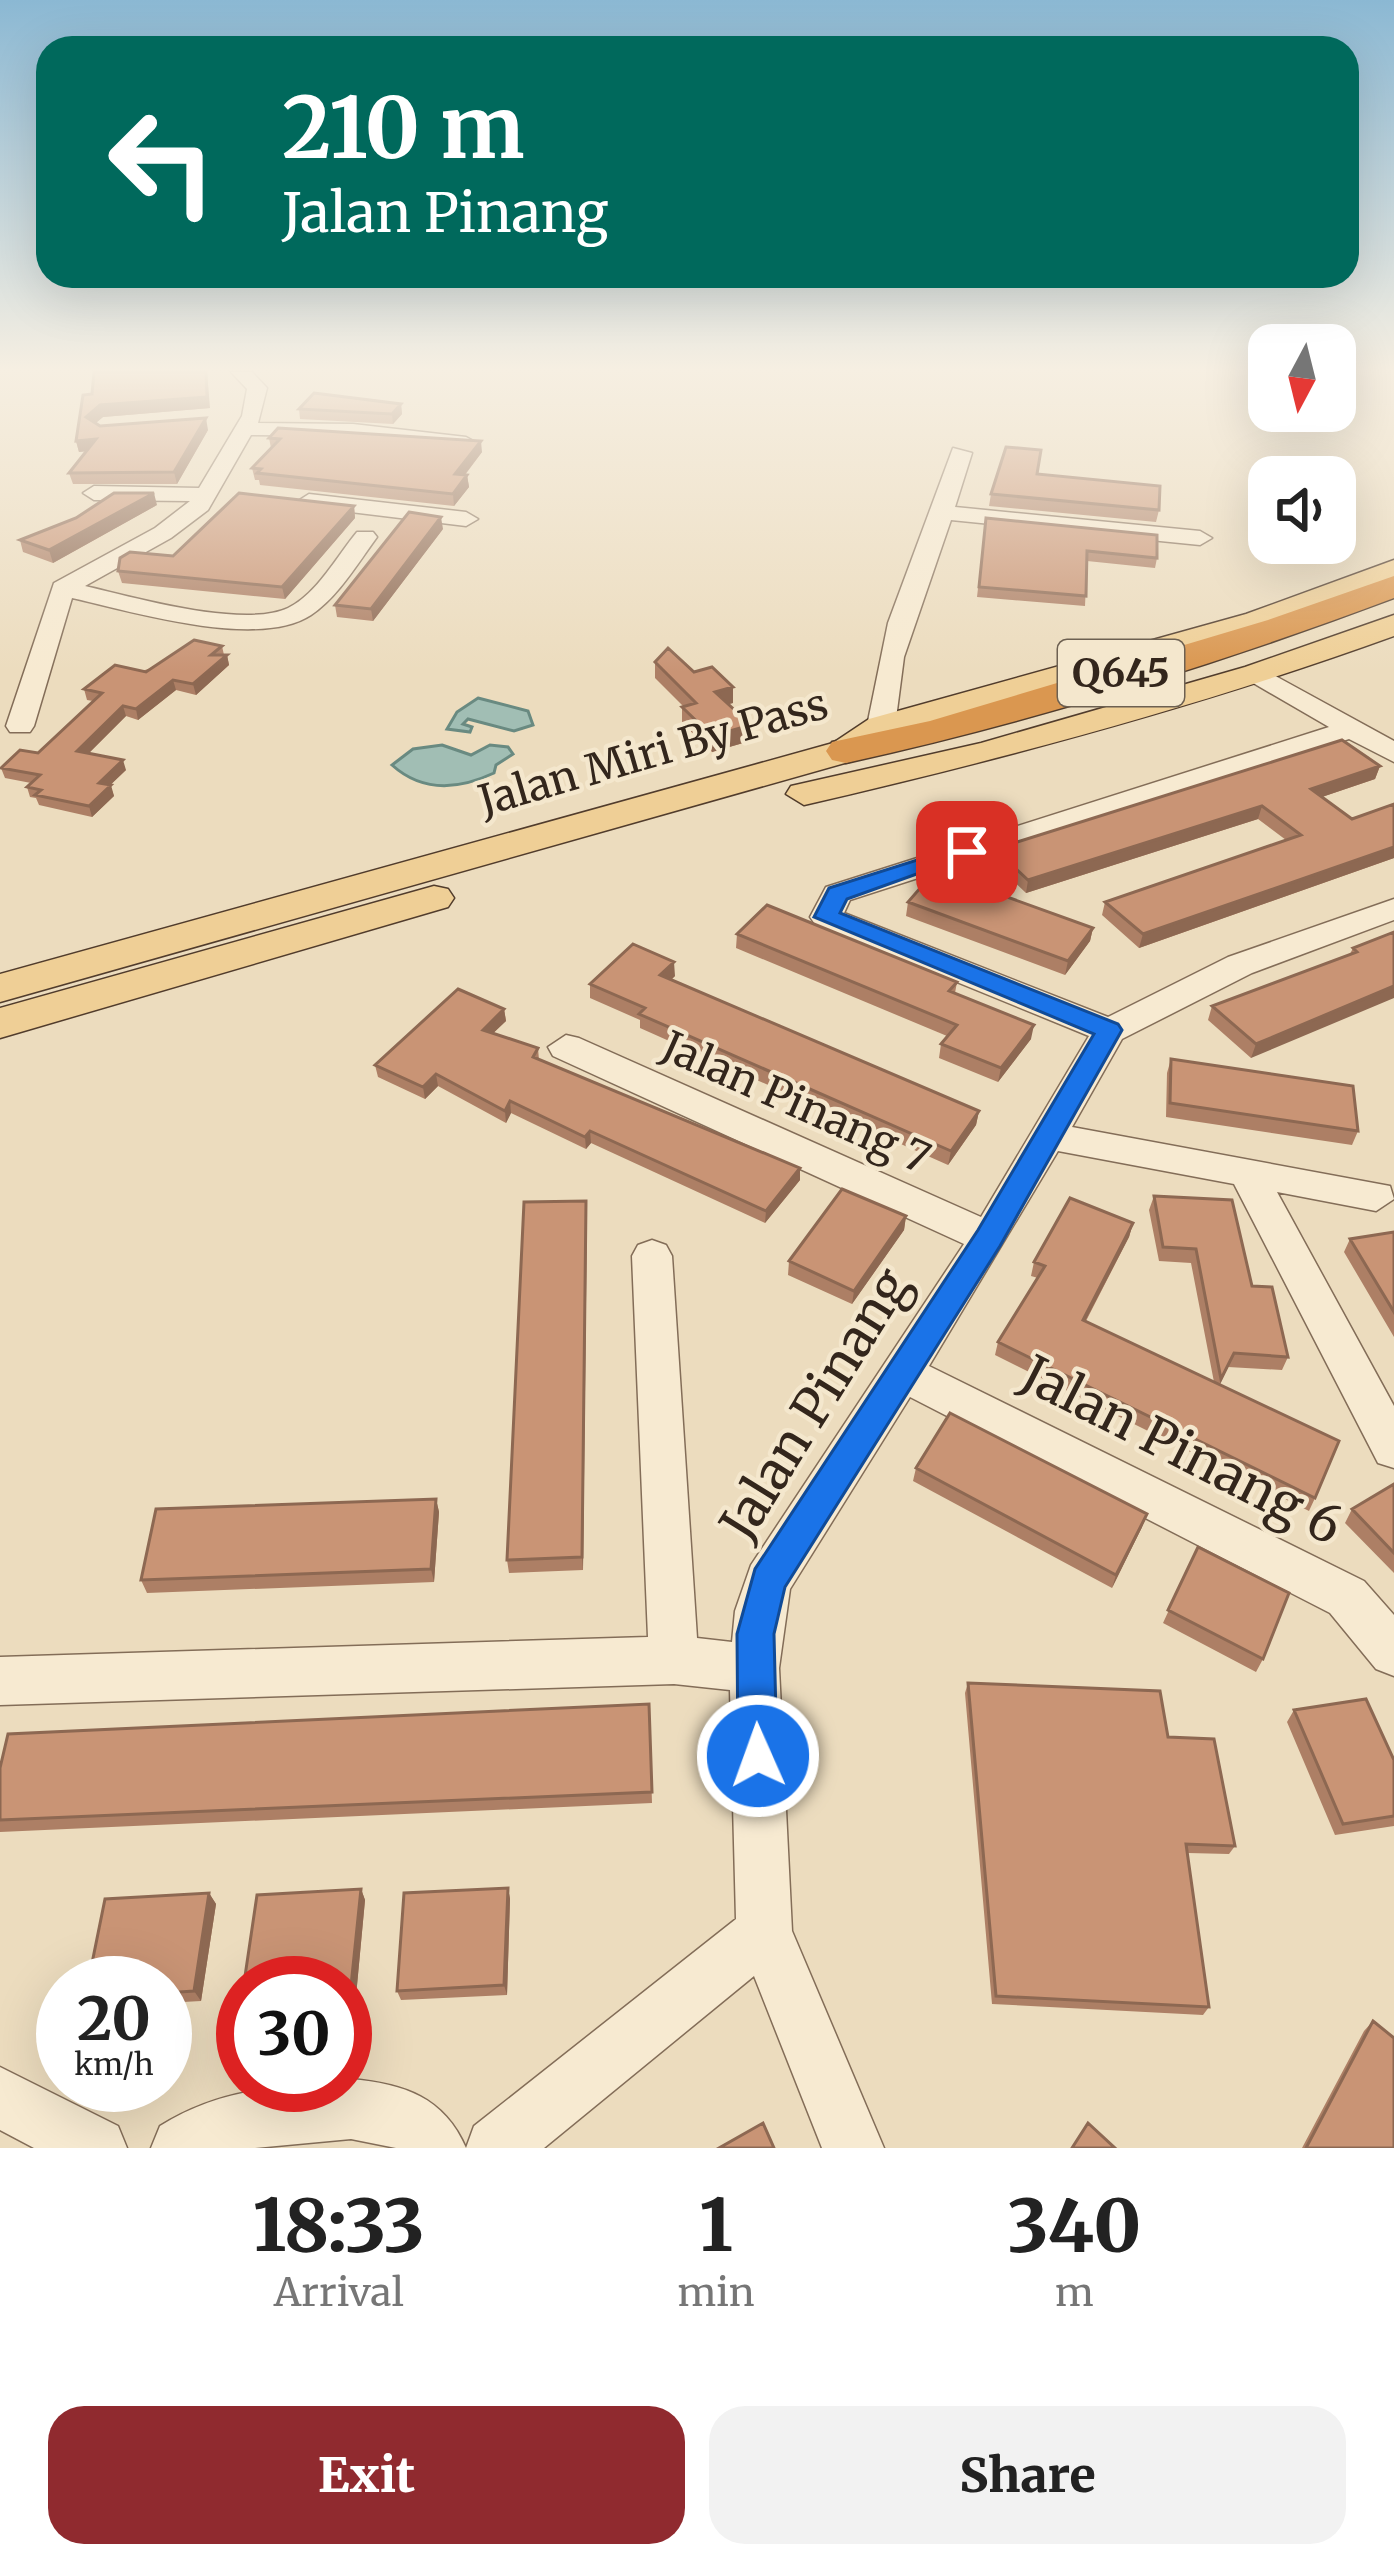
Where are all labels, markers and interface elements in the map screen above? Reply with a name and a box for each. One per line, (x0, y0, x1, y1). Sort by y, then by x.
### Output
text: 210 m (282, 75, 525, 181)
icon: left (84, 84, 240, 240)
text: Jalan Pinang (282, 179, 609, 247)
north arrow (1248, 324, 1356, 432)
map controls (1248, 324, 1356, 564)
button: sound (1248, 456, 1356, 564)
road number: Q645 (1058, 640, 1184, 706)
street label: Jalan Miri By Pass (472, 677, 834, 827)
pin (916, 801, 1018, 903)
icon: arrive (934, 819, 1000, 885)
street label: Jalan Pinang 7 (653, 1019, 938, 1185)
street label: Jalan Pinang (706, 1256, 924, 1553)
street label: Jalan Pinang 6 (1010, 1341, 1353, 1558)
position arrow (695, 1693, 821, 1819)
speed limit sign: 30 (216, 1956, 372, 2112)
text: 20 (77, 1981, 151, 2056)
text: km/h (74, 2045, 154, 2083)
text: 18:33 (253, 2180, 425, 2271)
text: 1 (699, 2180, 733, 2271)
text: 340 (1007, 2180, 1141, 2271)
text: Arrival (274, 2268, 404, 2317)
text: min (678, 2268, 755, 2317)
text: m (1055, 2268, 1094, 2317)
button: Exit (48, 2406, 685, 2544)
button: Share (709, 2406, 1346, 2544)

